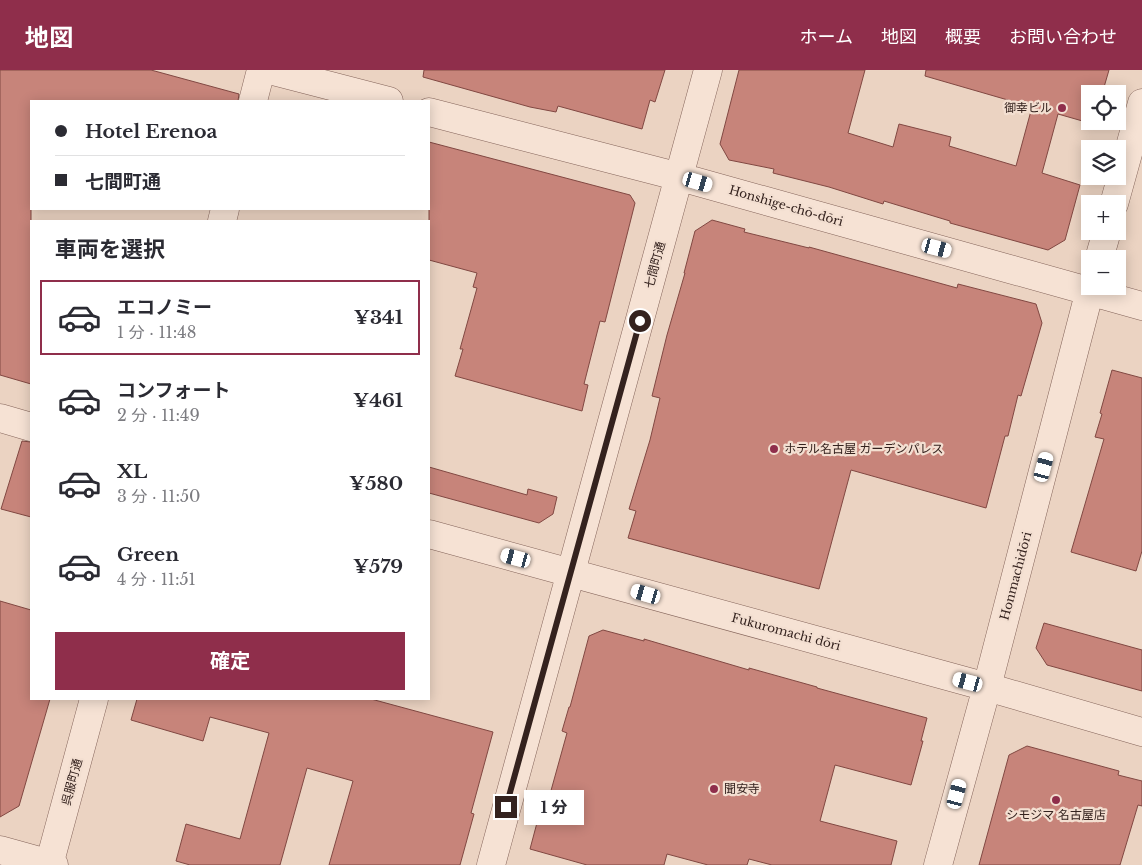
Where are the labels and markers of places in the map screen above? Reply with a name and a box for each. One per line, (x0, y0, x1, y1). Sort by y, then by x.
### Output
place label: 御幸ビル (1004, 100, 1052, 115)
marker: 御幸ビル (1056, 102, 1068, 114)
place label: ホテル名古屋 ガーデンパレス (784, 441, 943, 456)
marker: ホテル名古屋 ガーデンパレス (768, 443, 780, 455)
place label: 聞安寺 (724, 781, 760, 796)
marker: 聞安寺 (708, 783, 720, 795)
marker: シモジマ 名古屋店 (1050, 794, 1062, 806)
place label: シモジマ 名古屋店 (1006, 807, 1106, 822)

